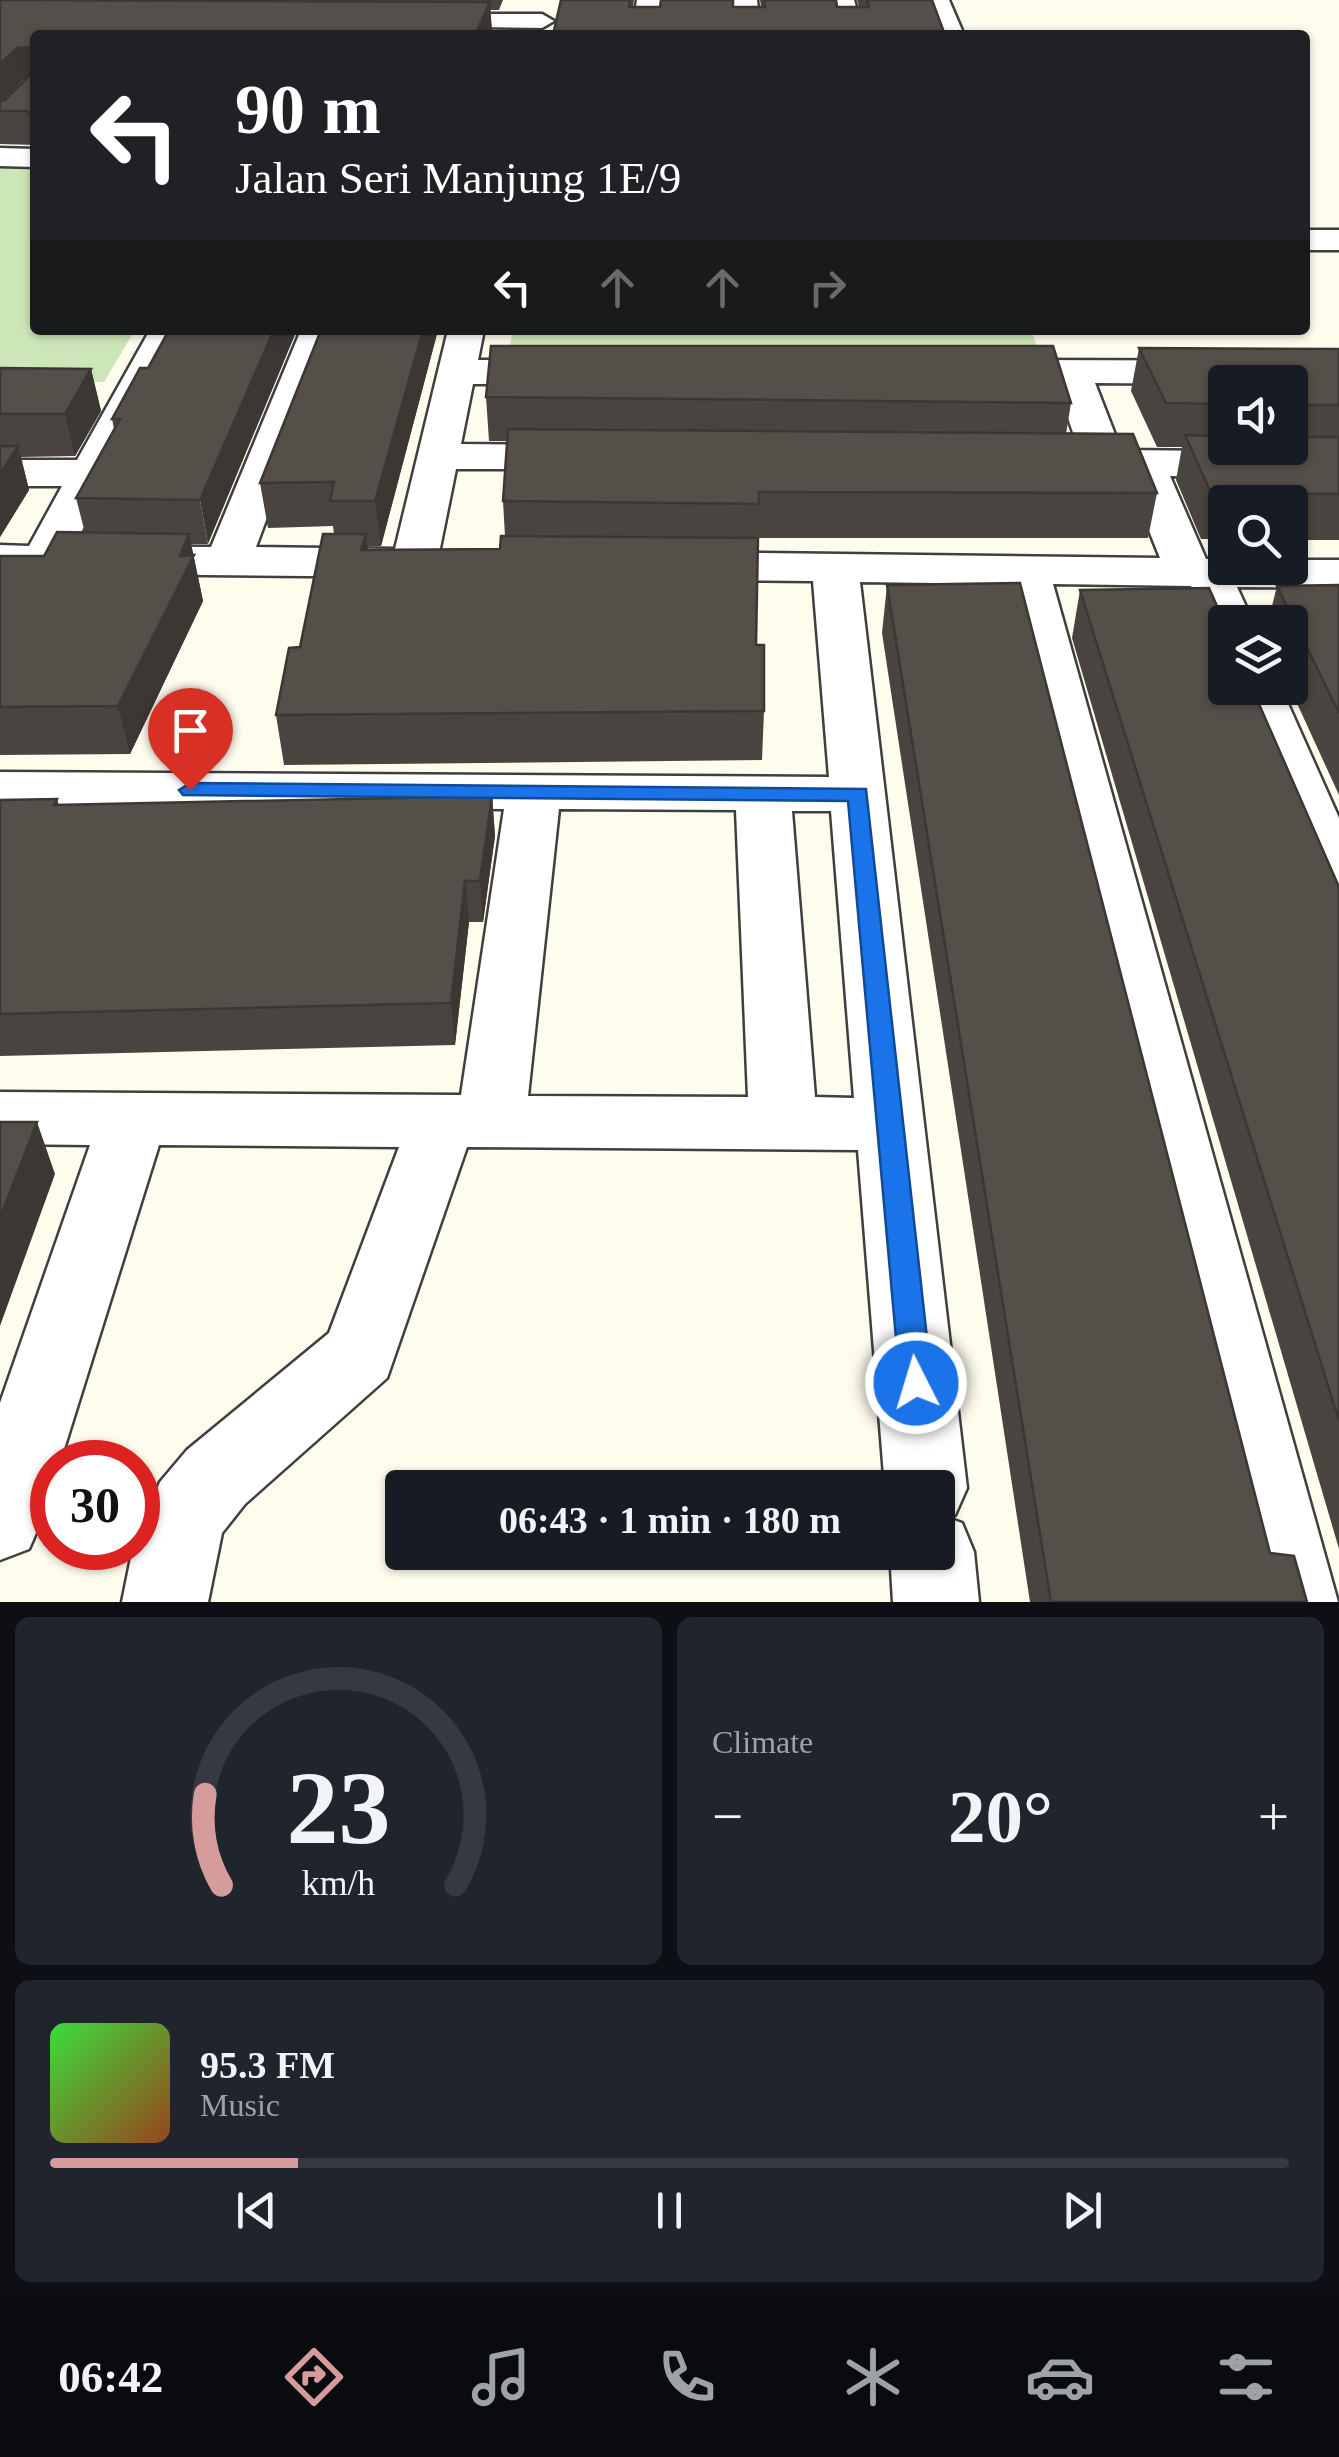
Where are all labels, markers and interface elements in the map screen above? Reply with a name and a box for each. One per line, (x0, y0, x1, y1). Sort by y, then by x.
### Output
icon: left (70, 70, 200, 200)
text: 90 m (235, 71, 381, 148)
text: Jalan Seri Manjung 1E/9 (235, 153, 681, 203)
icon: left (485, 260, 540, 315)
icon: ahead (590, 260, 645, 315)
icon: ahead (695, 260, 750, 315)
icon: right (800, 260, 855, 315)
map controls (1208, 365, 1308, 705)
button: sound (1208, 365, 1308, 465)
button: search (1208, 485, 1308, 585)
button: layers (1208, 605, 1308, 705)
pin (148, 688, 233, 791)
icon: arrive (163, 703, 218, 758)
position arrow (864, 1331, 968, 1435)
speed limit sign: 30 (30, 1440, 160, 1570)
text: 06:43 · 1 min · 180 m (499, 1499, 841, 1541)
text: Climate (712, 1724, 813, 1760)
text: 23 (287, 1750, 391, 1865)
text: 20° (948, 1775, 1053, 1858)
text: − (712, 1786, 743, 1847)
text: + (1258, 1786, 1289, 1847)
text: km/h (302, 1863, 375, 1903)
text: 95.3 FM (200, 2044, 335, 2086)
text: Music (200, 2087, 280, 2123)
icon: previous (229, 2183, 284, 2238)
icon: pause (642, 2183, 697, 2238)
icon: next (1055, 2183, 1110, 2238)
icon: directions (279, 2342, 349, 2412)
icon: music (466, 2342, 536, 2412)
icon: phone (652, 2342, 722, 2412)
icon: climate (838, 2342, 908, 2412)
icon: car (1025, 2342, 1095, 2412)
icon: filters (1211, 2342, 1281, 2412)
text: 06:42 (58, 2352, 163, 2402)

